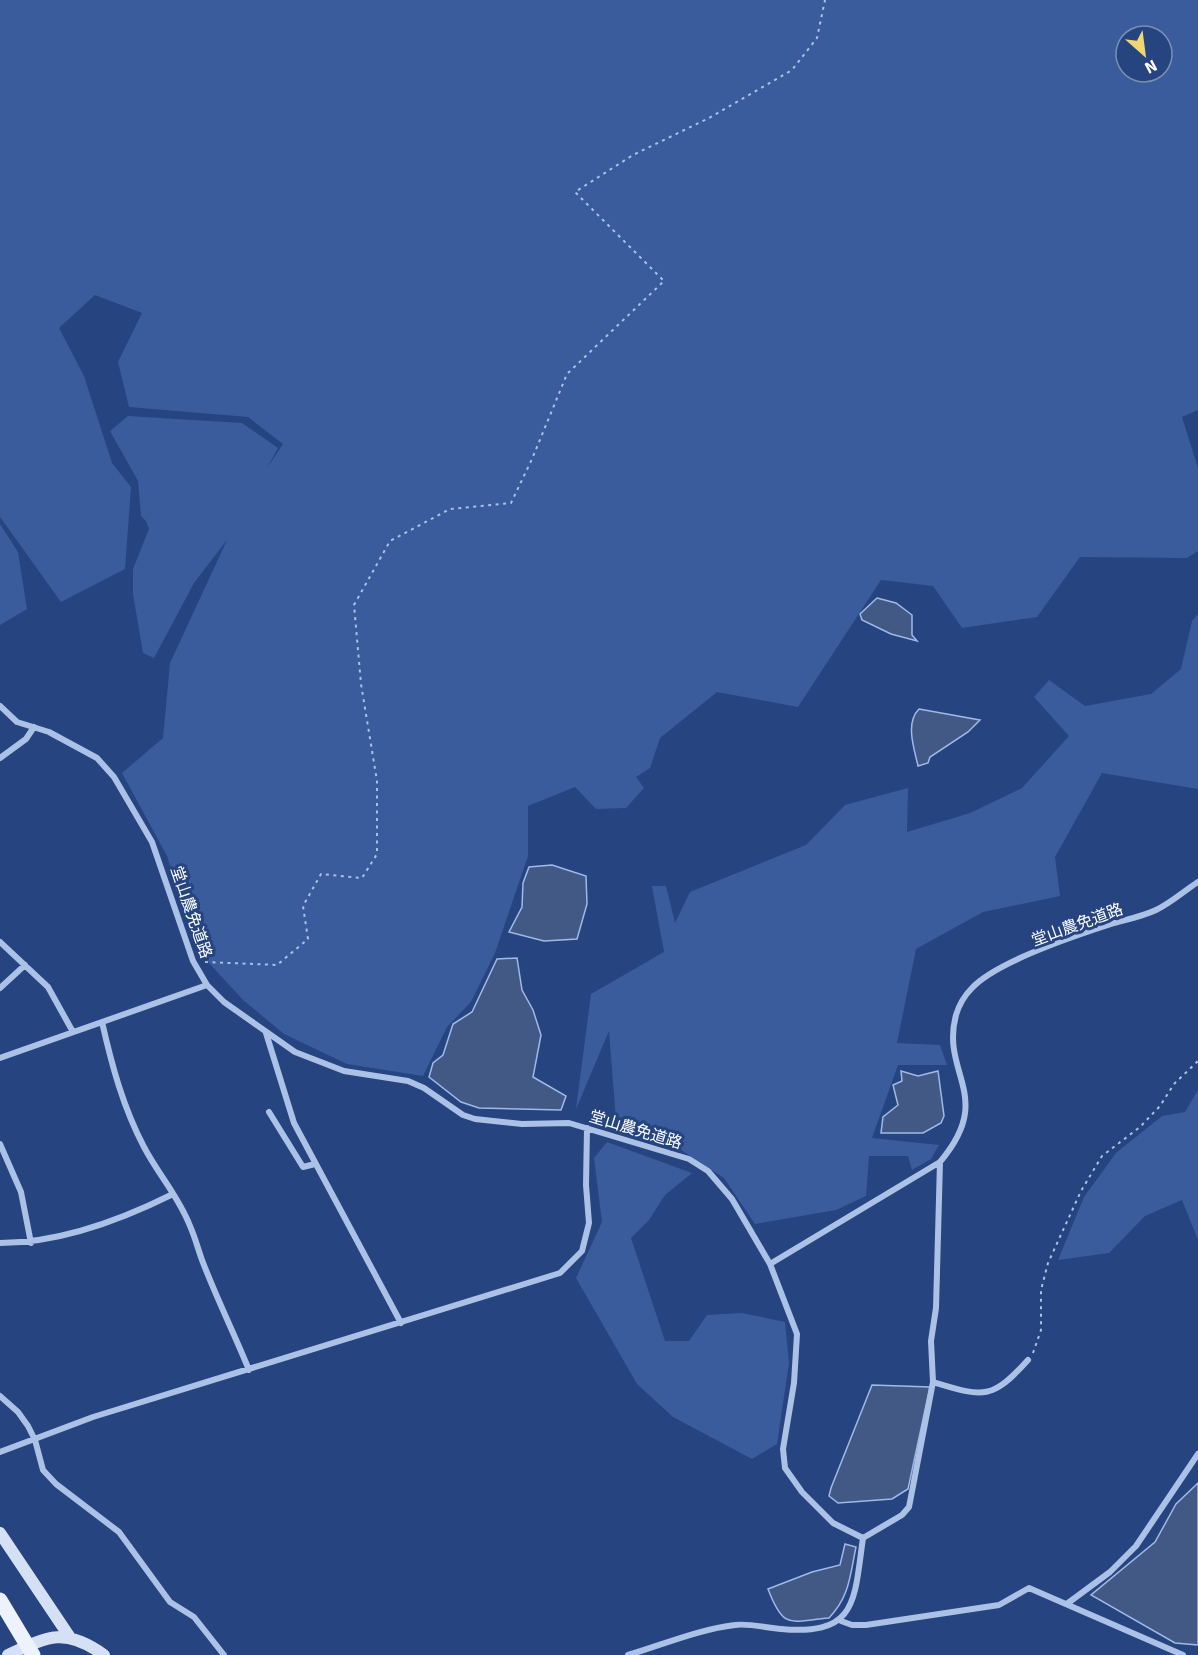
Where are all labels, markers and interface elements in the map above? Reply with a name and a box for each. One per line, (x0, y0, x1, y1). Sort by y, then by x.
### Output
north arrow (1114, 24, 1174, 84)
text: N (1141, 55, 1160, 78)
street label: 堂山農免道路 (166, 864, 216, 961)
street label: 堂山農免道路 (1029, 899, 1126, 951)
street label: 堂山農免道路 (587, 1106, 685, 1154)

